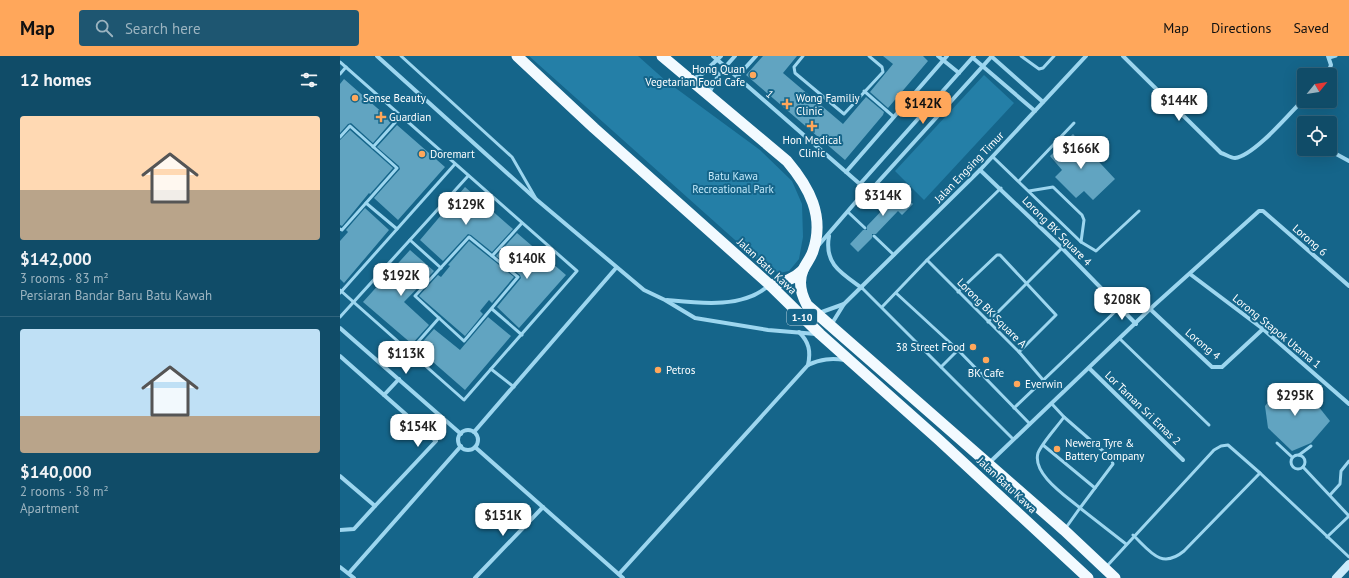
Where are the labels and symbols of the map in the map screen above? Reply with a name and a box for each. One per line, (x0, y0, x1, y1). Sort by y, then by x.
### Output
place label: Hong Quan Vegetarian Food Cafe (644, 62, 745, 89)
north arrow (1297, 68, 1337, 108)
marker: Hong Quan Vegetarian Food Cafe (748, 70, 758, 80)
street label: 1 (763, 87, 777, 101)
pin: $144K (1151, 88, 1207, 122)
place label: Sense Beauty (363, 91, 427, 105)
place label: Wong Familiy Clinic (796, 91, 861, 118)
pin: $142K (895, 91, 951, 125)
marker: Sense Beauty (350, 93, 360, 103)
marker: Wong Familiy Clinic (781, 98, 793, 110)
place label: Guardian (389, 110, 431, 124)
marker: Guardian (376, 112, 386, 122)
marker: Hon Medical Clinic (806, 120, 818, 132)
street label: Jalan Engsing Timur (931, 128, 1007, 206)
place label: Hon Medical Clinic (782, 133, 842, 160)
pin: $166K (1053, 136, 1109, 170)
place label: Doremart (430, 147, 475, 161)
marker: Doremart (417, 149, 427, 159)
park label: Batu Kawa Recreational Park (692, 169, 775, 196)
pin: $314K (855, 183, 911, 217)
pin: $129K (438, 192, 494, 226)
street label: Lorong BK Square 4 (1019, 193, 1095, 269)
street label: Lorong 6 (1290, 221, 1330, 259)
street label: Jalan Batu Kawa (734, 234, 800, 297)
pin: $140K (499, 246, 555, 280)
pin: $192K (373, 263, 429, 297)
street label: Lorong BK Square A (954, 275, 1030, 351)
pin: $208K (1094, 287, 1150, 321)
street label: Lorong Stapok Utama 1 (1230, 291, 1324, 371)
road number: 1-10 (787, 309, 817, 325)
street label: Lorong 4 (1183, 325, 1223, 363)
place label: 38 Street Food (896, 340, 965, 354)
pin: $113K (378, 341, 434, 375)
marker: 38 Street Food (968, 342, 978, 352)
marker: BK Cafe (981, 355, 991, 365)
place label: Petros (666, 363, 696, 377)
marker: Petros (653, 365, 663, 375)
place label: BK Cafe (968, 366, 1005, 380)
street label: Lor Taman Sri Emas 2 (1102, 368, 1184, 448)
place label: Everwin (1025, 377, 1062, 391)
marker: Everwin (1012, 379, 1022, 389)
pin: $295K (1267, 383, 1323, 417)
pin: $154K (390, 414, 446, 448)
place label: Newera Tyre & Battery Company (1065, 436, 1145, 463)
marker: Newera Tyre & Battery Company (1052, 444, 1062, 454)
street label: Jalan Batu Kawa (974, 453, 1040, 516)
pin: $151K (475, 503, 531, 537)

